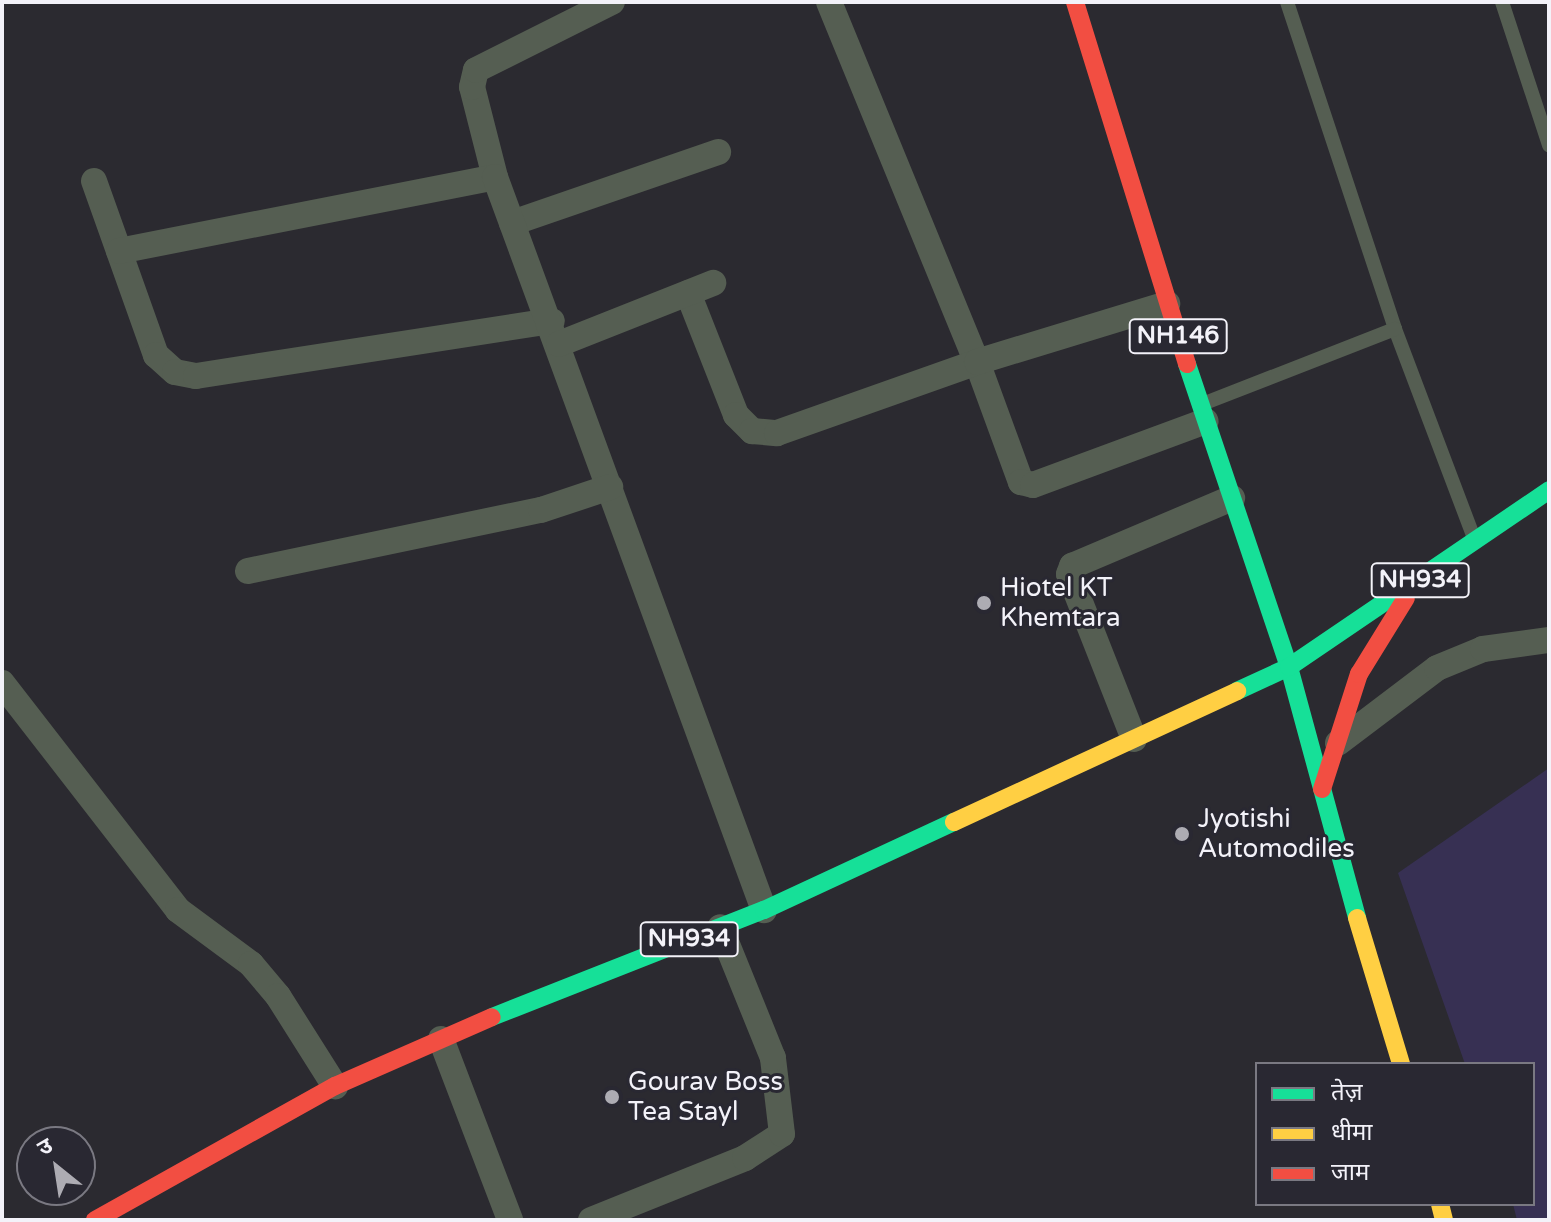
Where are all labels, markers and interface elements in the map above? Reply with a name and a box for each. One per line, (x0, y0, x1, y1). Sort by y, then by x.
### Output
road number: NH146 (1128, 316, 1228, 356)
road number: NH934 (1370, 560, 1470, 600)
place label: Hiotel KT Khemtara (1000, 572, 1121, 634)
marker: Hiotel KT Khemtara (975, 594, 993, 612)
place label: Jyotishi Automodiles (1198, 803, 1355, 864)
marker: Jyotishi Automodiles (1173, 825, 1191, 843)
road number: NH934 (639, 919, 739, 959)
legend (1255, 1062, 1535, 1206)
place label: Gourav Boss Tea Stayl (628, 1066, 783, 1128)
text: तेज़ (1331, 1078, 1363, 1107)
marker: Gourav Boss Tea Stayl (603, 1088, 621, 1106)
text: धीमा (1331, 1118, 1373, 1147)
north arrow (16, 1126, 96, 1206)
text: उ (33, 1132, 57, 1161)
text: जाम (1331, 1158, 1369, 1187)

